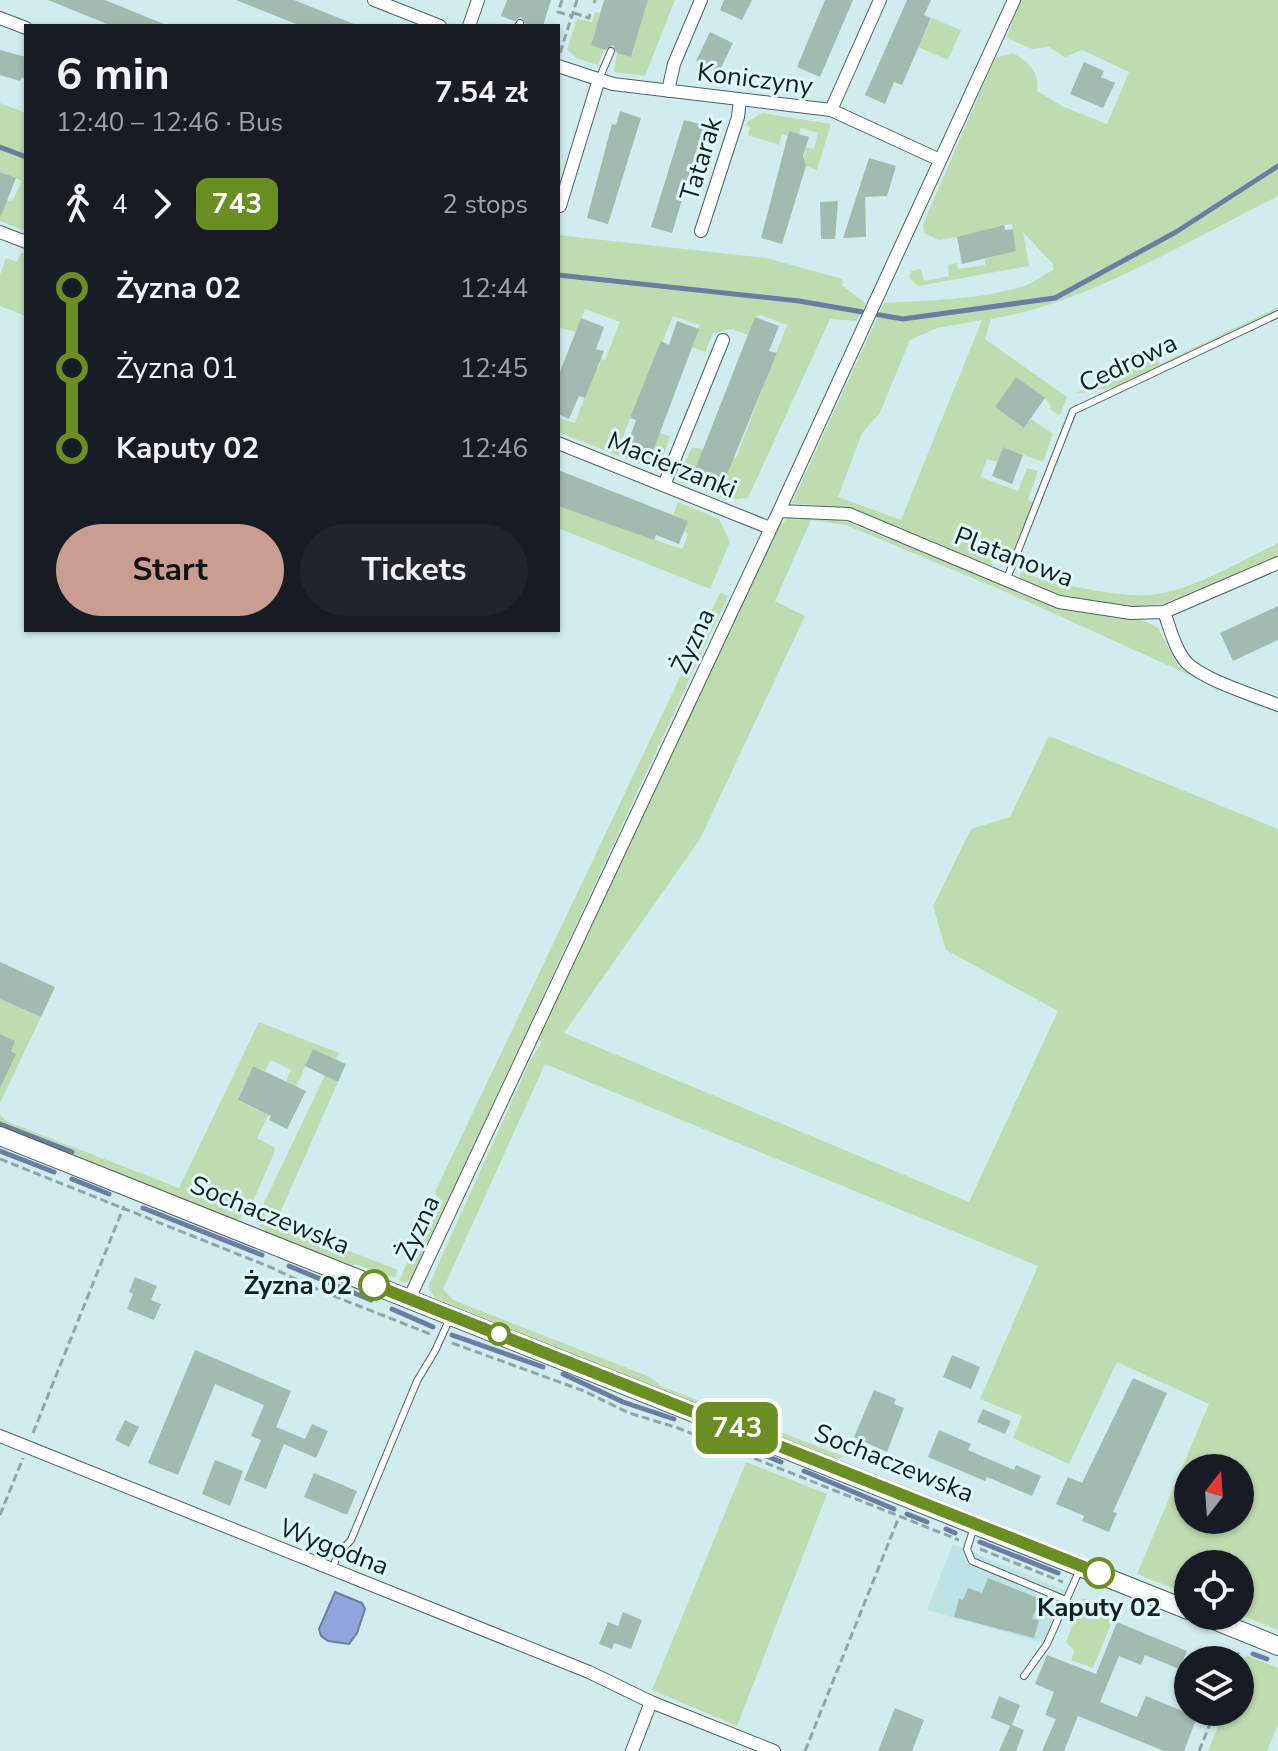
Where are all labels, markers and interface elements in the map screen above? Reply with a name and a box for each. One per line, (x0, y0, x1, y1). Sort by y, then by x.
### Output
text: 6 min (56, 45, 170, 105)
street label: Koniczyny (695, 55, 816, 104)
text: 7.54 zł (435, 72, 528, 113)
text: 12:40 – 12:46 · Bus (56, 105, 283, 140)
street label: Tatarak (672, 112, 731, 205)
icon: walk (56, 182, 100, 226)
icon: forward (140, 182, 184, 226)
text: 743 (212, 185, 262, 223)
text: 4 (112, 187, 128, 222)
text: 2 stops (442, 187, 528, 222)
text: Żyzna 02 (116, 268, 241, 309)
text: 12:44 (460, 271, 528, 306)
street label: Cedrowa (1073, 325, 1183, 401)
text: Żyzna 01 (116, 348, 239, 389)
text: 12:45 (460, 351, 528, 386)
street label: Macierzanki (602, 423, 742, 507)
text: Kaputy 02 (116, 428, 259, 469)
text: 12:46 (460, 431, 528, 466)
street label: Platanowa (949, 518, 1079, 596)
button: Start (56, 524, 284, 616)
button: Tickets (300, 524, 528, 616)
street label: Żyzna (663, 603, 723, 679)
street label: Sochaczewska (185, 1167, 355, 1263)
street label: Żyzna (388, 1190, 448, 1266)
place label: Żyzna 02 (244, 1268, 352, 1303)
marker: Żyzna 02 (359, 1270, 389, 1300)
unlabelled marker (488, 1323, 510, 1345)
line badge: 743 (691, 1402, 783, 1454)
text: 743 (712, 1409, 762, 1447)
street label: Sochaczewska (809, 1415, 979, 1511)
north arrow (1174, 1454, 1254, 1534)
map controls (1174, 1454, 1254, 1726)
street label: Wygodna (274, 1510, 394, 1584)
button: locate (1174, 1550, 1254, 1630)
marker: Kaputy 02 (1084, 1558, 1114, 1588)
place label: Kaputy 02 (1037, 1590, 1161, 1625)
button: layers (1174, 1646, 1254, 1726)

